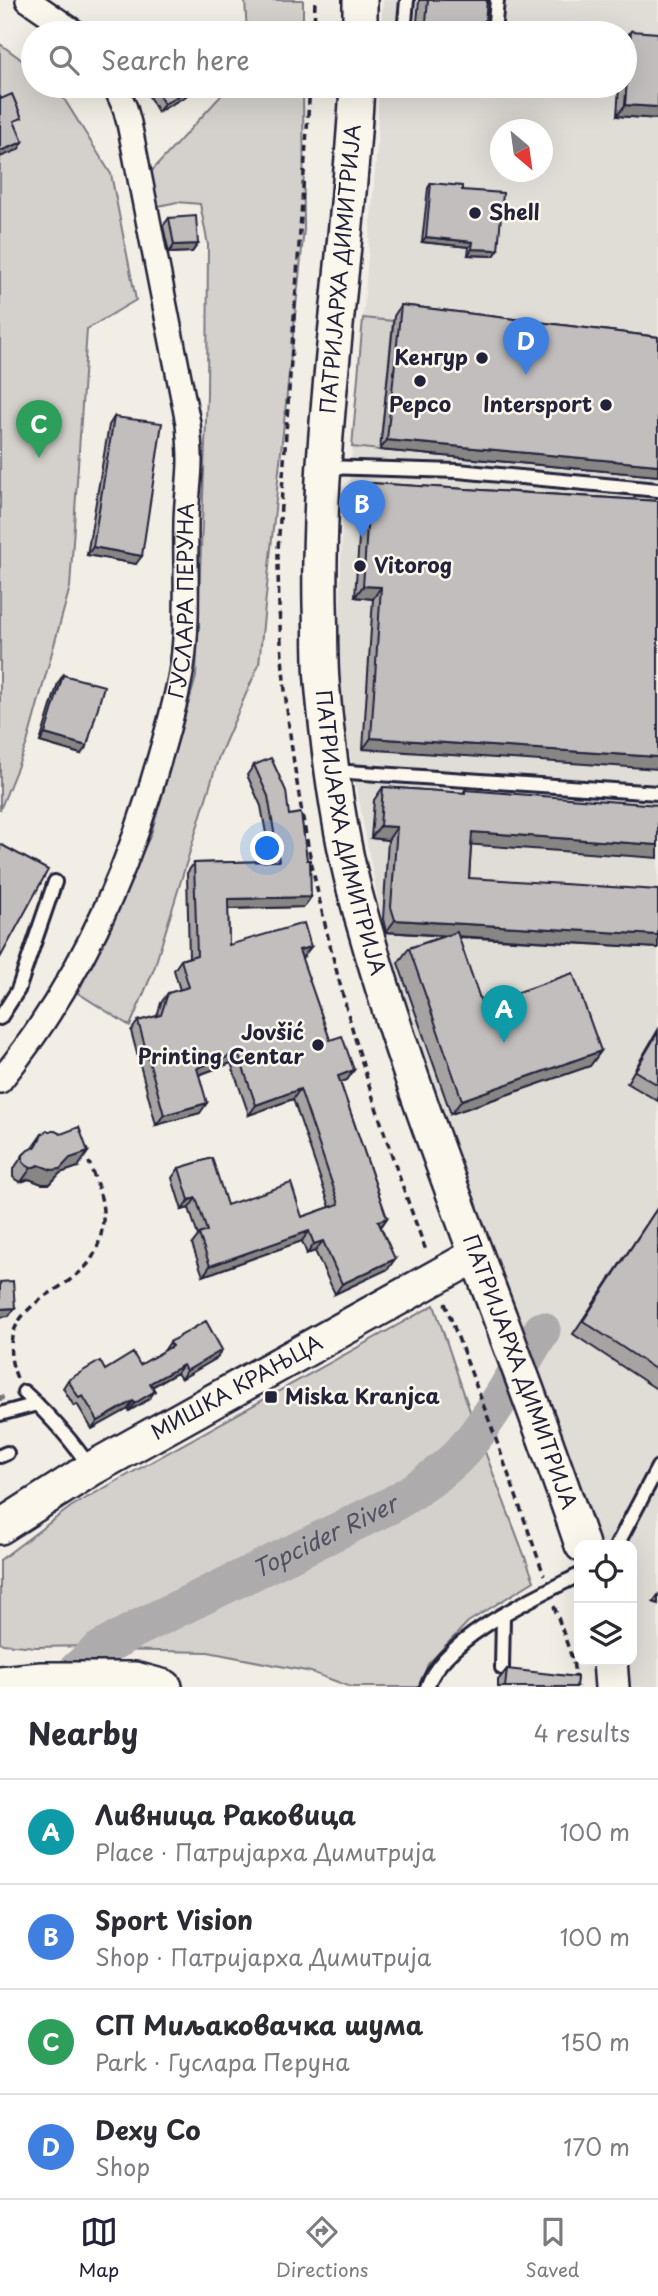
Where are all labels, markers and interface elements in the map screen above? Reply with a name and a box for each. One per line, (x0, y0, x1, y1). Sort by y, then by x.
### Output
search box (21, 21, 637, 98)
text: Search here (101, 40, 250, 79)
icon: search (45, 41, 83, 79)
north arrow (490, 119, 553, 182)
street label: ПАТРИЈАРХА ДИМИТРИЈА (310, 123, 368, 415)
place label: Shell (489, 195, 540, 227)
marker: Shell (467, 205, 483, 221)
pin: D (503, 317, 549, 375)
place label: Кенгур (394, 340, 468, 372)
marker: Кенгур (474, 350, 490, 366)
marker: Pepco (412, 373, 428, 389)
place label: Pepco (389, 387, 451, 419)
place label: Intersport (483, 387, 592, 419)
marker: Intersport (598, 397, 614, 413)
pin: C (16, 400, 62, 458)
pin: B (339, 480, 385, 538)
street label: ГУСЛАРА ПЕРУНА (158, 502, 201, 701)
place label: Vitorog (374, 548, 452, 580)
marker: Vitorog (352, 558, 368, 574)
street label: ПАТРИЈАРХА ДИМИТРИЈА (309, 688, 396, 979)
your location (250, 831, 284, 865)
pin: A (481, 985, 527, 1043)
place label: Jovšić Printing Centar (137, 1015, 304, 1071)
marker: Jovšić Printing Centar (310, 1037, 326, 1053)
street label: ПАТРИЈАРХА ДИМИТРИЈА (456, 1229, 587, 1513)
street label: МИШКА КРАЊЦА (144, 1325, 328, 1447)
place label: Miska Kranjca (285, 1379, 440, 1411)
marker: Miska Kranjca (263, 1389, 279, 1405)
water label: Topcider River (246, 1484, 407, 1586)
map controls (574, 1540, 637, 1666)
button: locate (574, 1540, 637, 1603)
button: layers (574, 1603, 637, 1666)
text: Nearby (28, 1710, 138, 1755)
text: 4 results (534, 1715, 630, 1750)
text: Ливница Раковица (95, 1795, 356, 1834)
text: A (42, 1814, 60, 1849)
text: 100 m (560, 1814, 630, 1849)
text: Place · Патријарха Димитрија (95, 1834, 436, 1869)
text: Sport Vision (95, 1900, 253, 1939)
text: B (43, 1919, 59, 1954)
text: 100 m (560, 1919, 630, 1954)
text: Shop · Патријарха Димитрија (95, 1939, 431, 1974)
text: СП Миљаковачка шума (95, 2005, 424, 2044)
text: C (42, 2024, 60, 2059)
text: 150 m (561, 2024, 630, 2059)
text: Park · Гуслара Перуна (95, 2044, 350, 2079)
text: Dexy Co (95, 2110, 201, 2149)
text: D (42, 2129, 60, 2164)
text: 170 m (563, 2129, 630, 2164)
text: Shop (95, 2149, 150, 2184)
tab: Map (79, 2213, 119, 2283)
tab: Directions (276, 2213, 369, 2283)
tab: Saved (526, 2213, 579, 2283)

